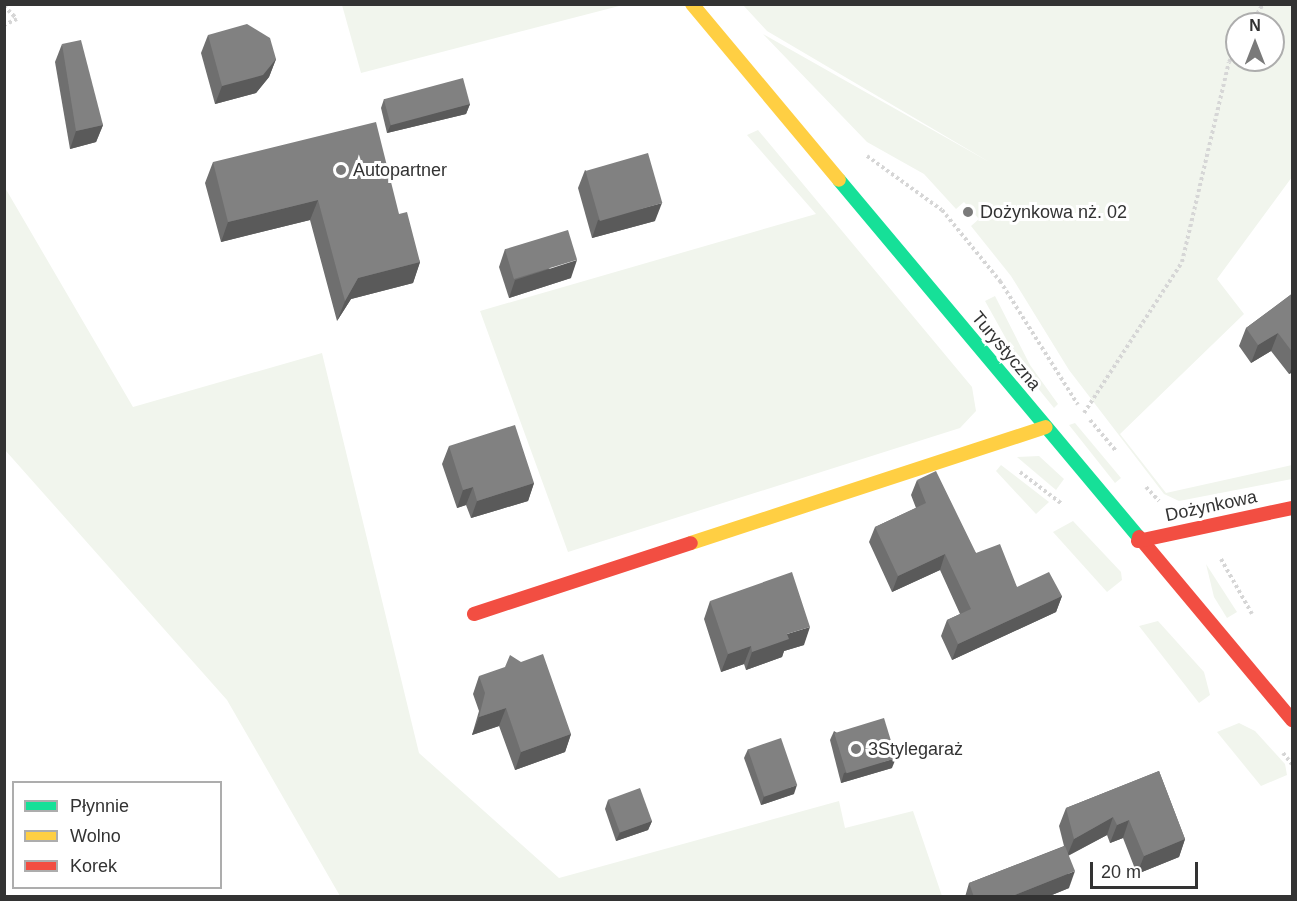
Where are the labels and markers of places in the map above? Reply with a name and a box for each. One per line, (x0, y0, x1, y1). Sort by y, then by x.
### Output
place label: Autopartner (353, 159, 447, 181)
marker: Autopartner (334, 163, 348, 177)
place label: Dożynkowa nż. 02 (980, 201, 1127, 223)
marker: Dożynkowa nż. 02 (961, 205, 975, 219)
place label: 3Stylegaraż (868, 738, 963, 760)
marker: 3Stylegaraż (849, 742, 863, 756)

